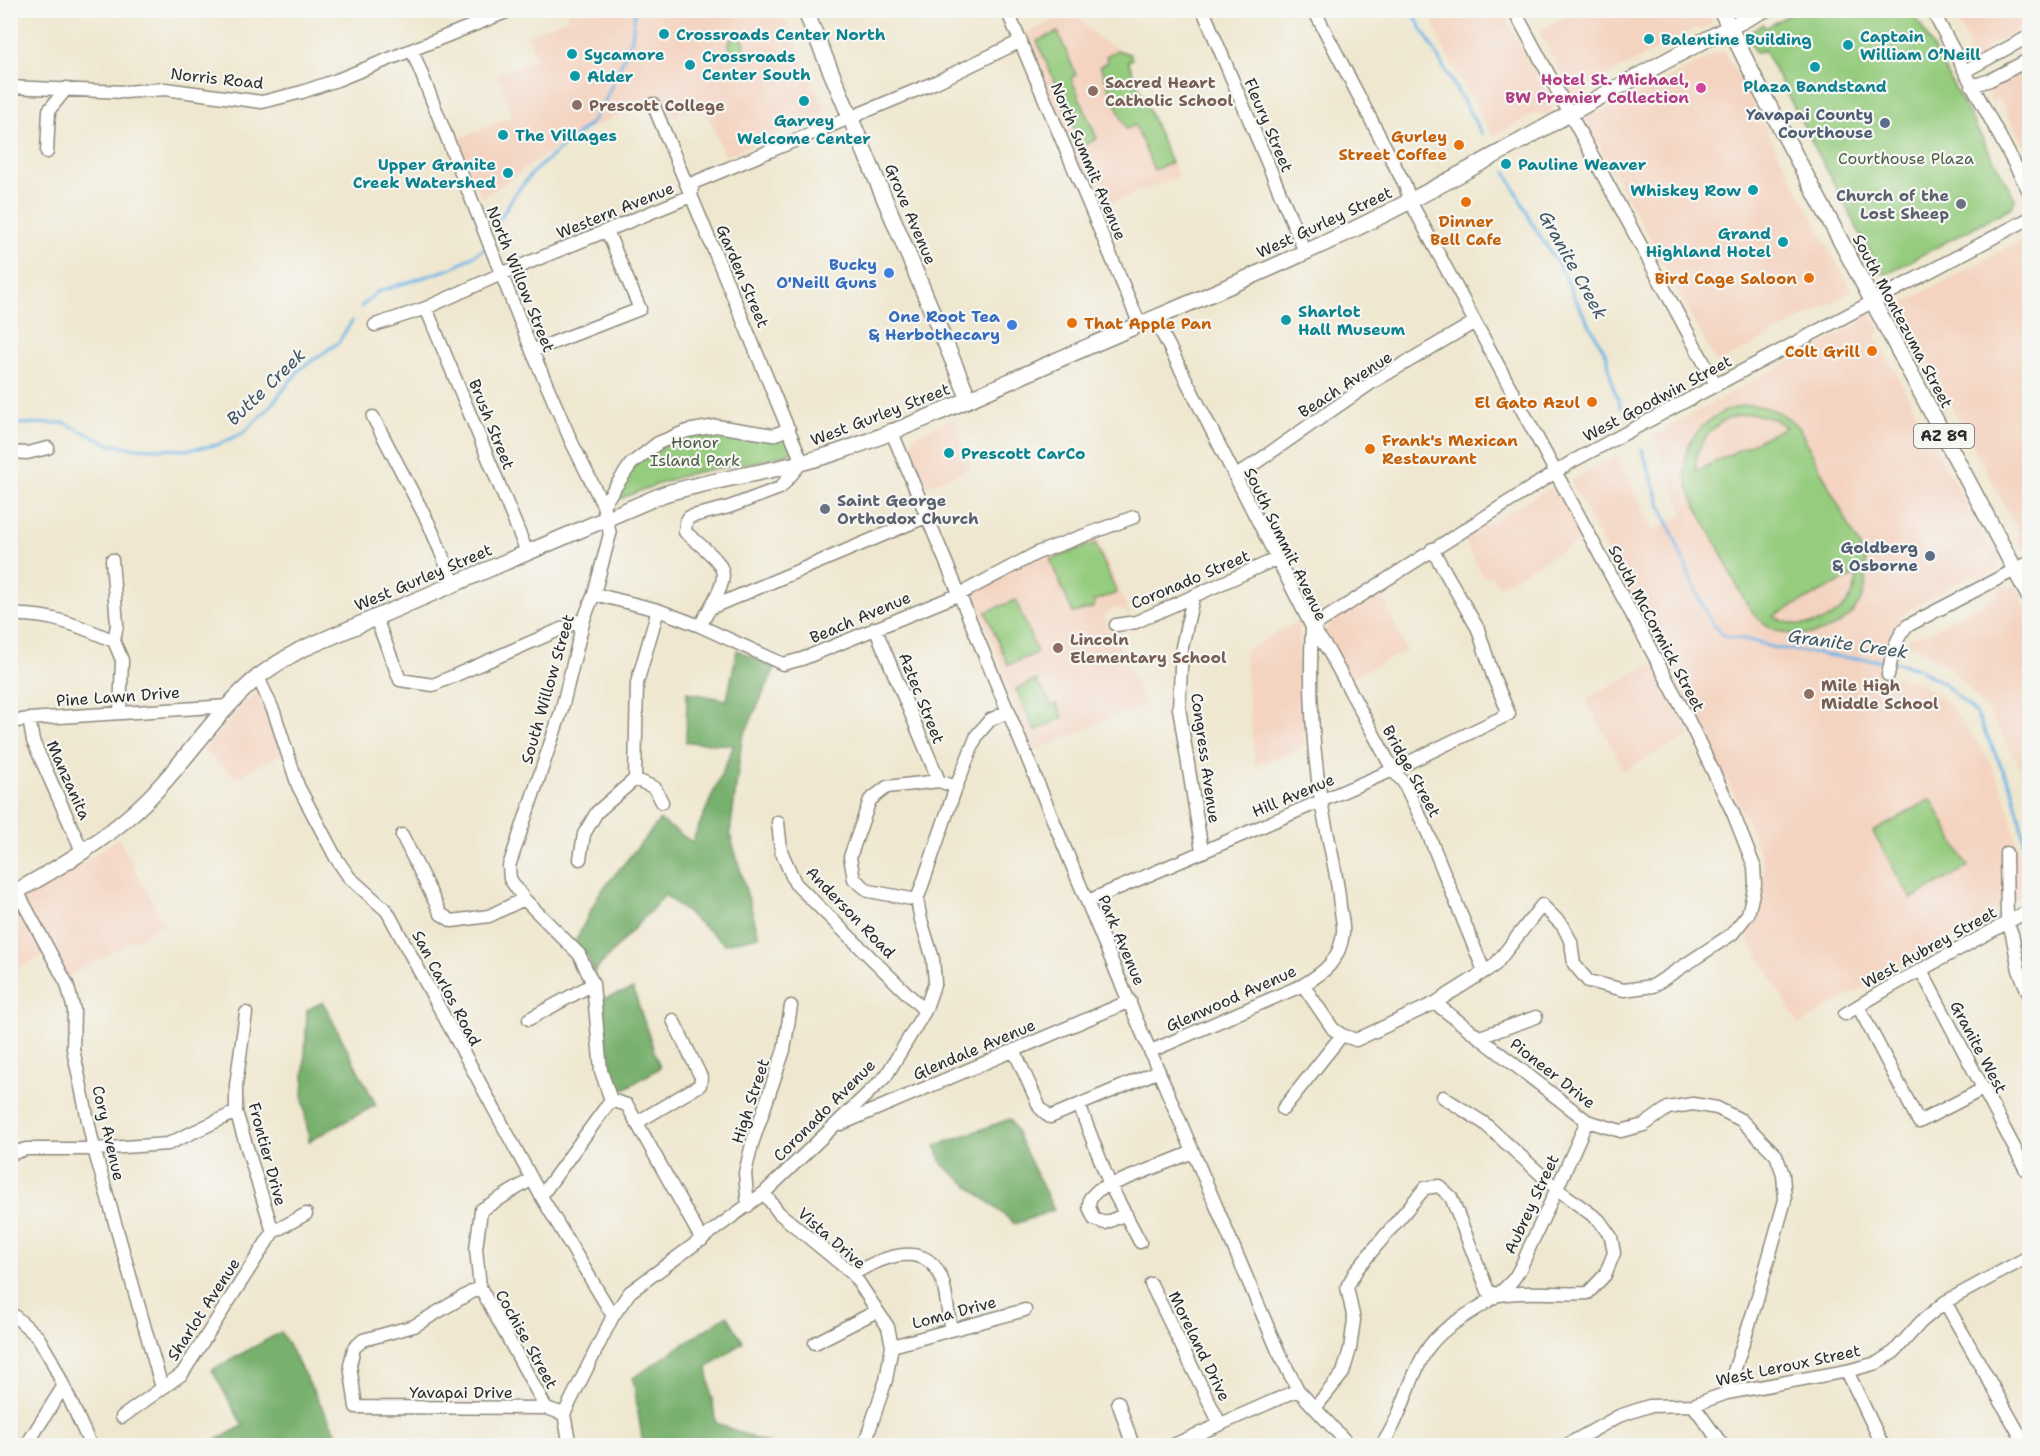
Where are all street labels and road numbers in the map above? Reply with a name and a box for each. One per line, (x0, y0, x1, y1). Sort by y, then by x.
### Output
street label: Norris Road (169, 63, 265, 94)
street label: Fleury Street (1239, 75, 1298, 175)
street label: North Summit Avenue (1046, 79, 1131, 243)
street label: Grove Avenue (880, 161, 941, 268)
street label: Western Avenue (553, 177, 677, 244)
street label: West Gurley Street (1253, 182, 1395, 263)
street label: North Willow Street (482, 203, 559, 355)
street label: Garden Street (711, 222, 774, 331)
street label: South Montezuma Street (1848, 231, 1957, 412)
street label: Beach Avenue (1294, 346, 1396, 423)
street label: West Goodwin Street (1579, 350, 1735, 447)
street label: Brush Street (464, 376, 519, 472)
street label: West Gurley Street (808, 378, 953, 451)
road number: AZ 89 (1914, 424, 1974, 448)
street label: South Summit Avenue (1239, 464, 1332, 624)
street label: West Gurley Street (351, 539, 495, 616)
street label: South McCormick Street (1604, 541, 1710, 715)
street label: Coronado Street (1128, 545, 1253, 614)
street label: Beach Avenue (807, 587, 914, 648)
street label: South Willow Street (516, 612, 579, 766)
street label: Aztec Street (894, 650, 949, 747)
street label: Pine Lawn Drive (55, 682, 181, 711)
street label: Congress Avenue (1186, 692, 1225, 824)
street label: Bridge Street (1378, 722, 1445, 821)
street label: Manzanita (42, 737, 95, 823)
street label: Hill Avenue (1249, 769, 1338, 822)
street label: Anderson Road (802, 862, 900, 963)
street label: Park Avenue (1093, 892, 1150, 989)
street label: West Aubrey Street (1858, 902, 2000, 993)
street label: San Carlos Road (407, 927, 486, 1050)
street label: Glenwood Avenue (1163, 960, 1300, 1037)
street label: Granite West (1945, 997, 2012, 1097)
street label: Glendale Avenue (910, 1014, 1039, 1085)
street label: Pioneer Drive (1506, 1033, 1600, 1113)
street label: Coronado Avenue (769, 1055, 880, 1166)
street label: High Street (727, 1056, 774, 1146)
street label: Cory Avenue (87, 1083, 130, 1183)
street label: Frontier Drive (244, 1100, 291, 1208)
street label: Aubrey Street (1499, 1151, 1564, 1257)
street label: Vista Drive (793, 1203, 870, 1274)
street label: Sharlot Avenue (162, 1254, 245, 1365)
street label: Cochise Street (491, 1286, 562, 1392)
street label: Moreland Drive (1164, 1288, 1235, 1405)
street label: Loma Drive (910, 1291, 999, 1334)
street label: West Leroux Street (1714, 1340, 1862, 1391)
street label: Yavapai Drive (409, 1382, 513, 1403)

